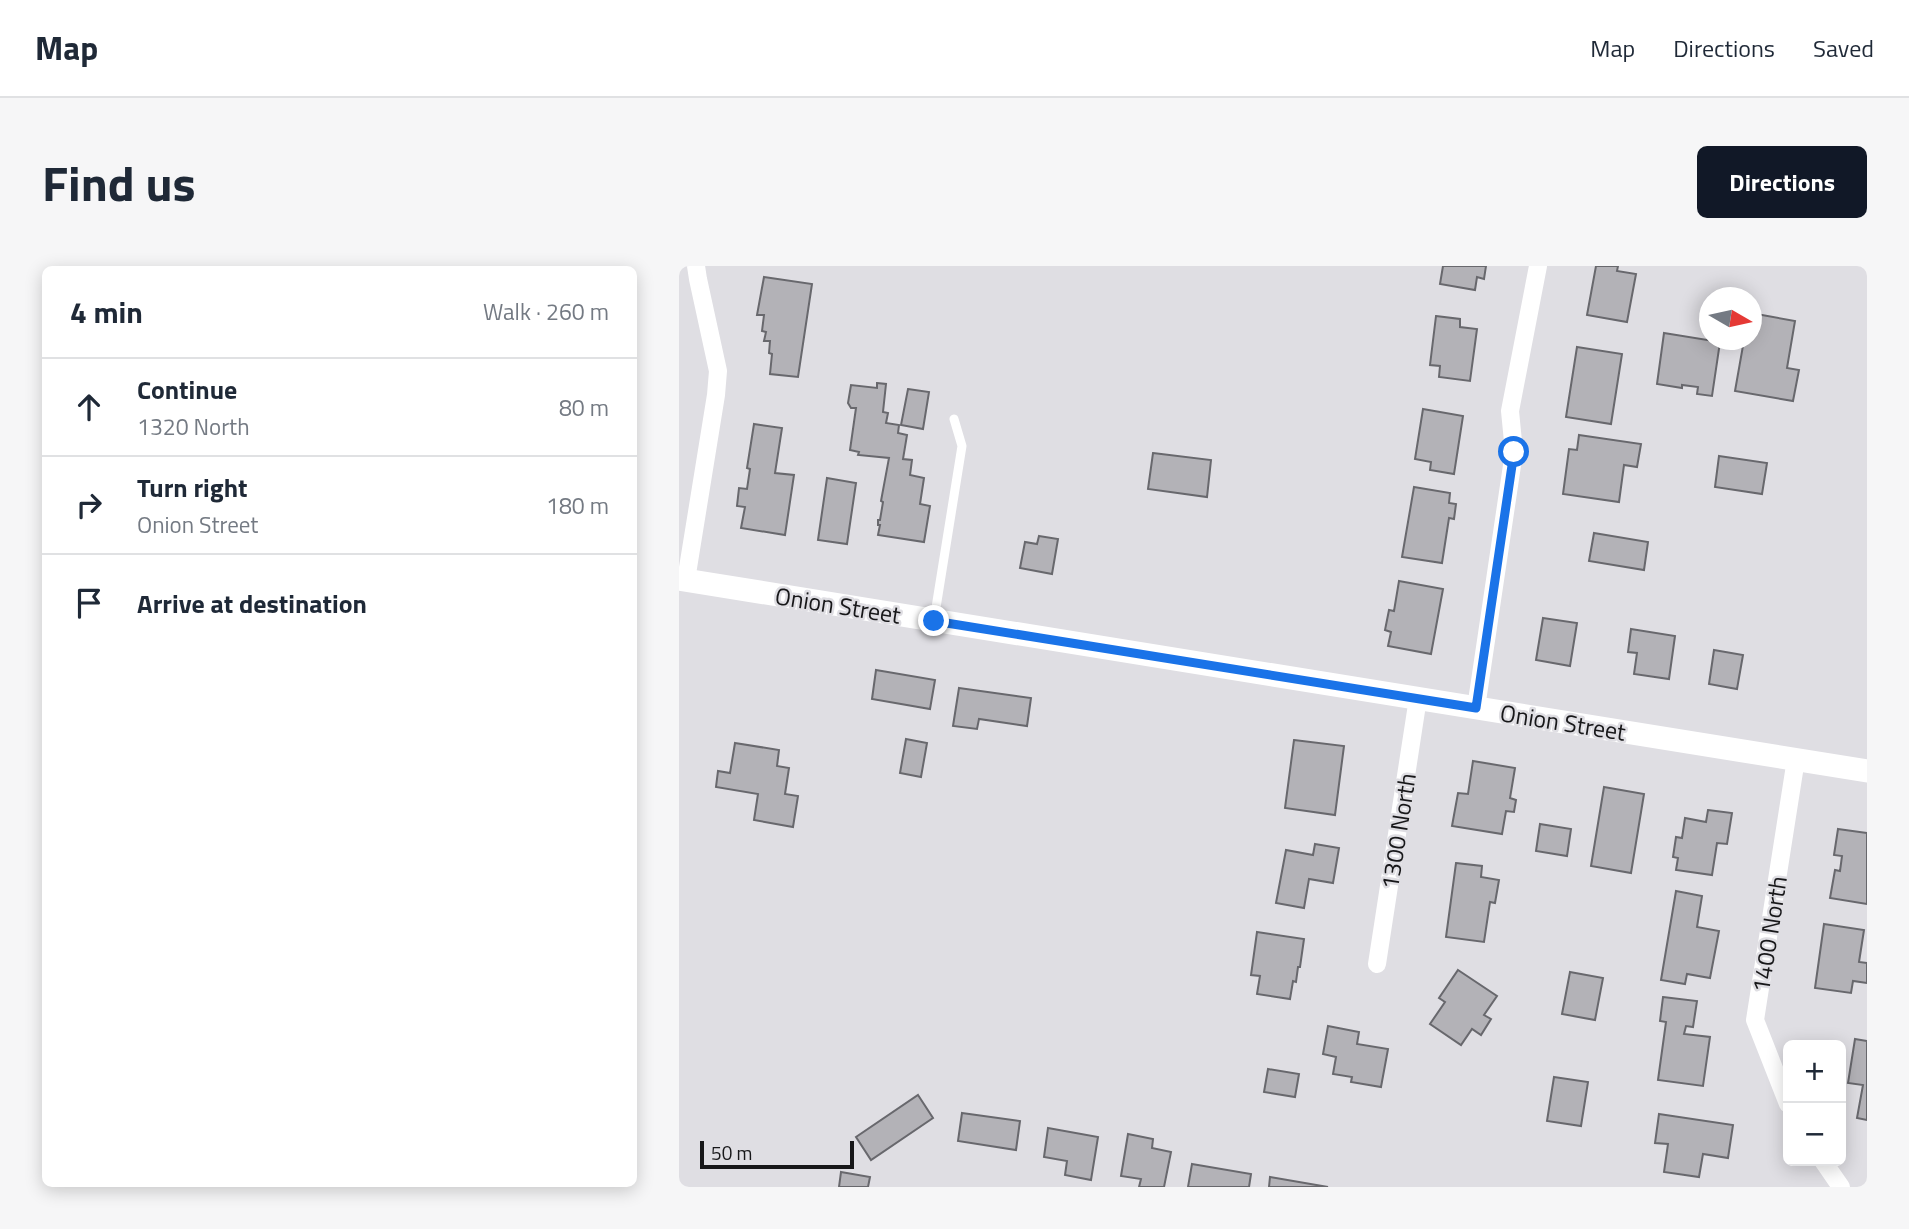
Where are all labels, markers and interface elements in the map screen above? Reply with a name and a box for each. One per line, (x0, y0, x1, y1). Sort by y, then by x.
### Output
text: Map (35, 23, 98, 73)
text: Map (1590, 30, 1635, 66)
text: Directions (1673, 30, 1775, 66)
text: Saved (1813, 30, 1874, 66)
text: Find us (42, 145, 196, 220)
button: Directions (1697, 146, 1867, 218)
north arrow (1699, 287, 1762, 350)
text: 4 min (70, 289, 143, 335)
text: Walk · 260 m (483, 294, 609, 329)
text: Continue (137, 370, 237, 409)
icon: ahead (70, 388, 108, 426)
text: 80 m (559, 390, 609, 425)
text: 1320 North (137, 409, 250, 444)
route start (1498, 436, 1529, 467)
text: Turn right (137, 468, 248, 507)
icon: right (70, 486, 108, 524)
text: 180 m (546, 488, 609, 523)
text: Onion Street (137, 507, 258, 542)
street label: Onion Street (773, 577, 904, 633)
icon: arrive (70, 584, 108, 622)
text: Arrive at destination (137, 584, 367, 623)
route end (918, 605, 949, 636)
street label: Onion Street (1498, 694, 1629, 750)
street label: 1300 North (1371, 770, 1425, 892)
street label: 1400 North (1742, 873, 1796, 995)
map controls (1783, 1040, 1846, 1166)
button: + (1783, 1040, 1846, 1103)
button: − (1783, 1103, 1846, 1166)
scale bar (700, 1138, 854, 1170)
text: 50 m (711, 1138, 752, 1167)

